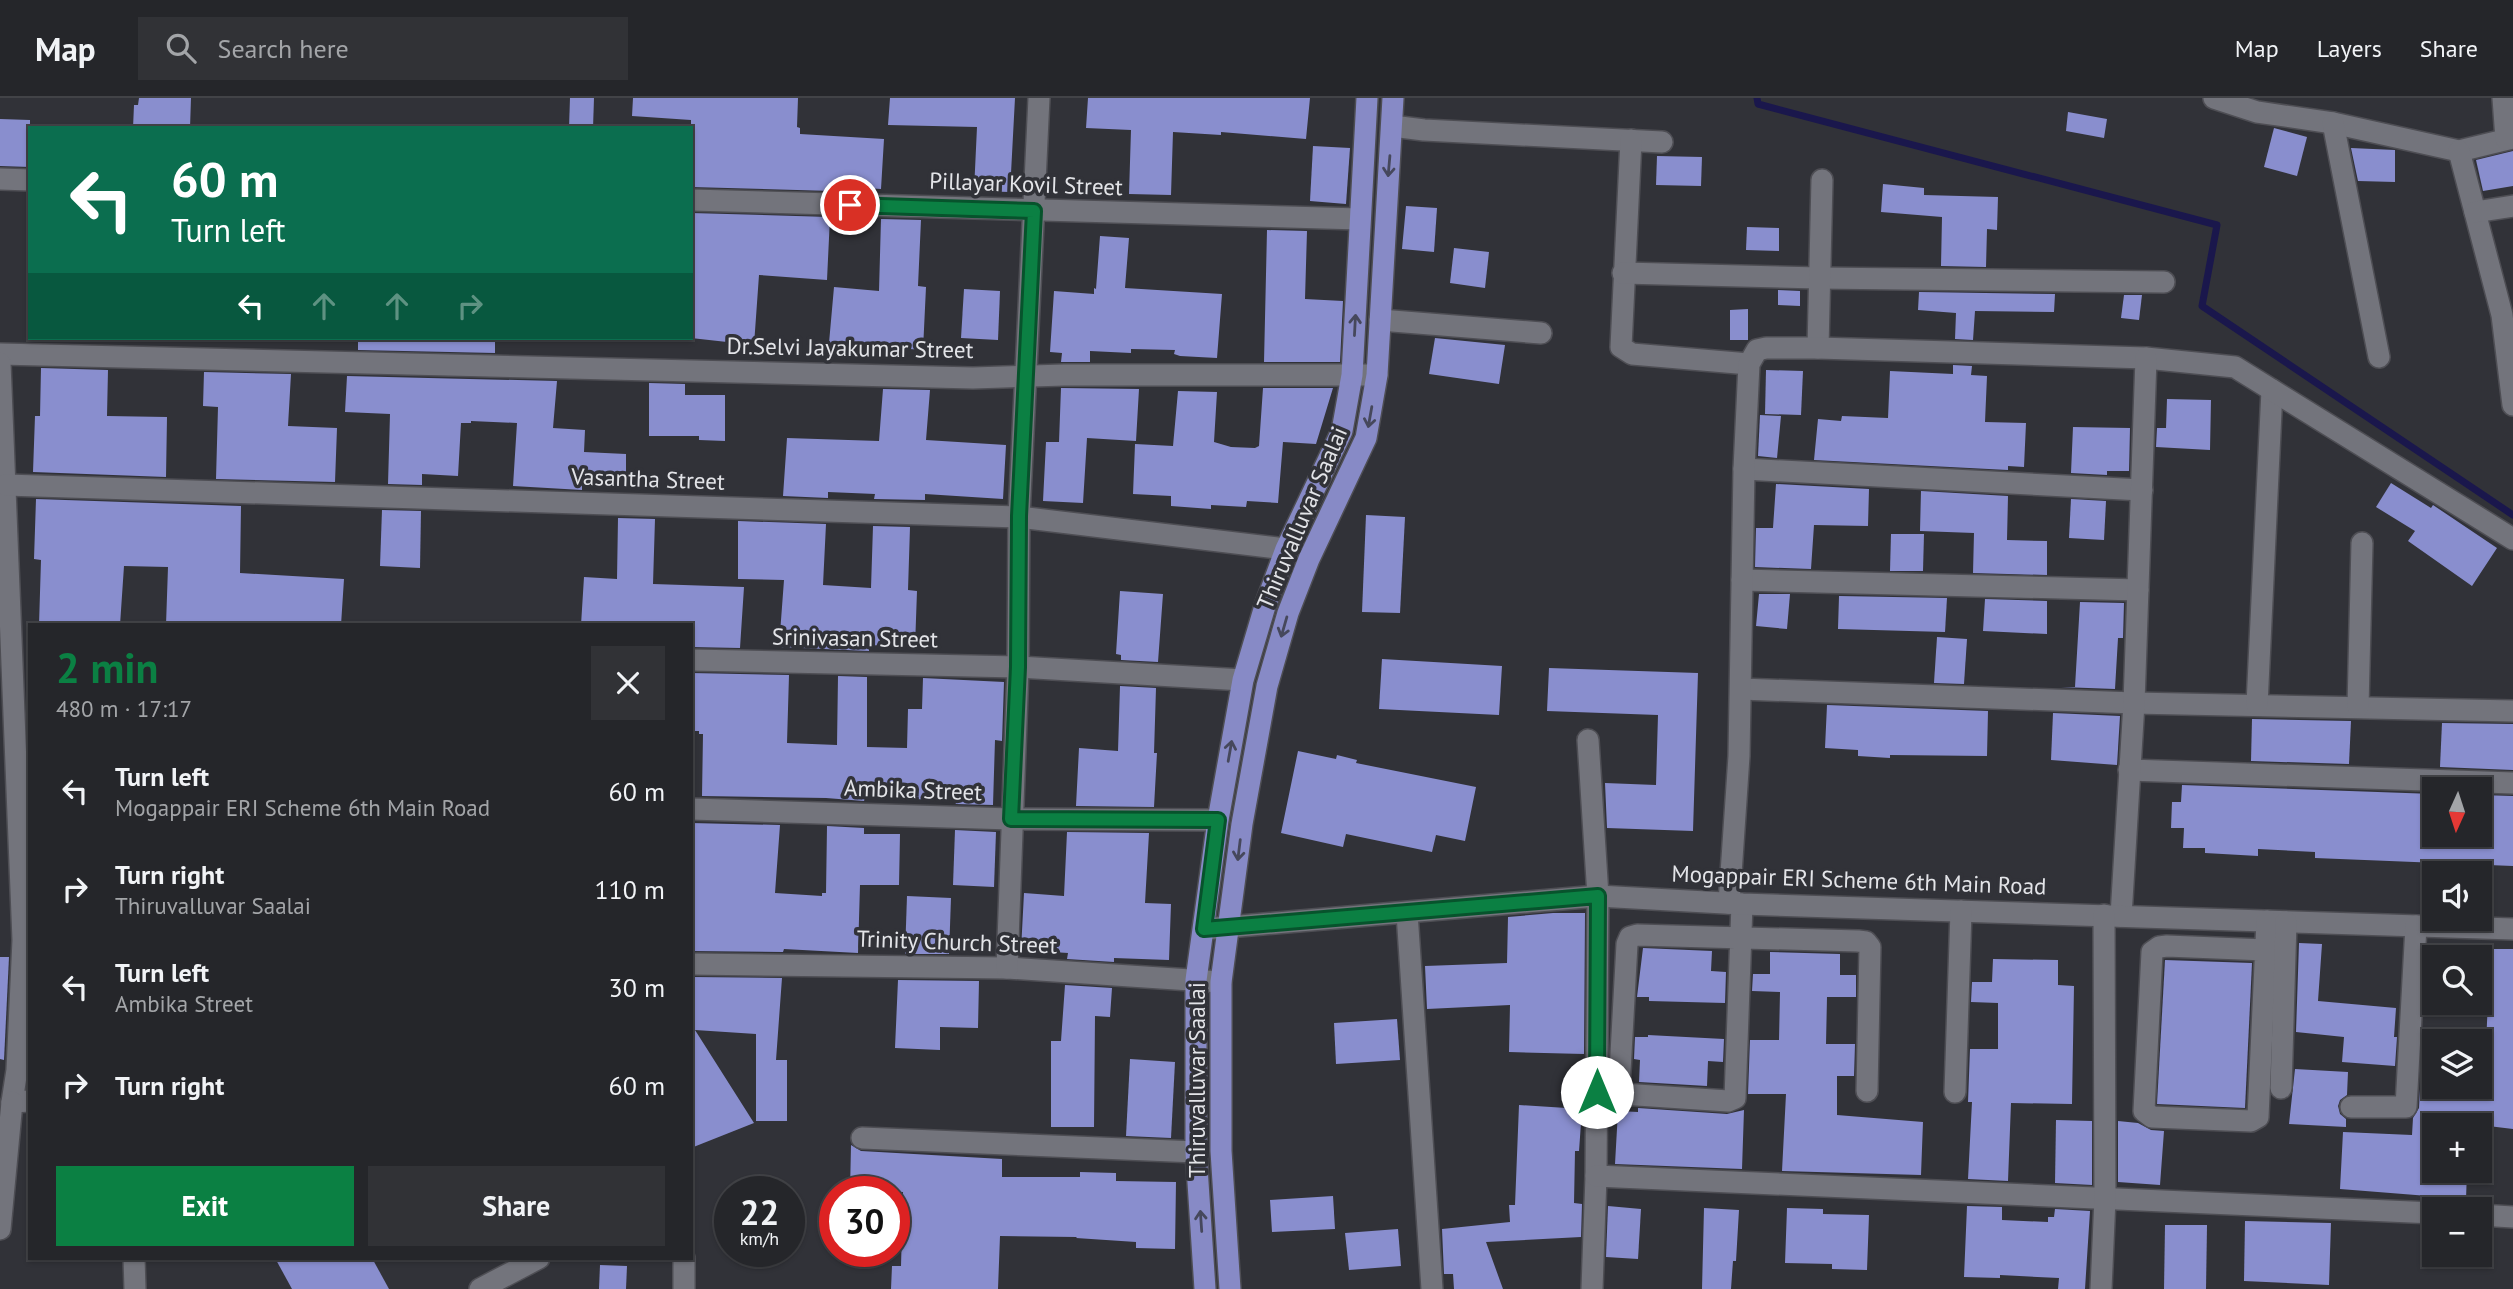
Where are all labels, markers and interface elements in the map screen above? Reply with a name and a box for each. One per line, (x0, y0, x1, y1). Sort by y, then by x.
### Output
search box (138, 17, 628, 80)
text: Map (35, 27, 96, 70)
icon: search (162, 29, 200, 67)
text: Search here (218, 32, 349, 65)
text: Map (2235, 33, 2279, 64)
text: Layers (2317, 33, 2382, 64)
text: Share (2420, 33, 2478, 64)
text: 60 m (171, 147, 278, 211)
icon: left (56, 154, 147, 245)
one-way arrow (1382, 154, 1395, 177)
street label: Pillayar Kovil Street (929, 166, 1124, 201)
pin (820, 175, 880, 235)
icon: arrive (831, 186, 869, 224)
text: Turn left (171, 209, 286, 251)
icon: left (232, 287, 270, 325)
icon: ahead (305, 287, 343, 325)
icon: ahead (378, 287, 416, 325)
icon: right (451, 287, 489, 325)
one-way arrow (1348, 314, 1361, 337)
street label: Dr.Selvi Jayakumar Street (726, 331, 974, 364)
one-way arrow (1363, 405, 1376, 428)
street label: Thiruvalluvar Saalai (1250, 422, 1353, 614)
street label: Vasantha Street (570, 461, 726, 496)
one-way arrow (1277, 616, 1290, 638)
street label: Srinivasan Street (772, 622, 938, 653)
text: 2 min (56, 640, 158, 695)
button: close (591, 646, 665, 720)
text: 480 m · 17:17 (56, 694, 192, 723)
one-way arrow (1224, 740, 1237, 763)
text: Turn left (115, 760, 209, 793)
icon: left (56, 772, 94, 810)
street label: Ambika Street (844, 773, 983, 806)
text: 60 m (609, 775, 665, 808)
north arrow (2422, 777, 2492, 847)
map controls (2422, 777, 2492, 1267)
text: Mogappair ERI Scheme 6th Main Road (115, 793, 490, 822)
one-way arrow (1232, 838, 1245, 861)
text: Turn right (115, 858, 224, 891)
street label: Mogappair ERI Scheme 6th Main Road (1671, 858, 2047, 901)
button: sound (2422, 861, 2492, 931)
icon: right (56, 870, 94, 908)
text: 110 m (594, 873, 665, 906)
text: Thiruvalluvar Saalai (115, 891, 311, 920)
street label: Trinity Church Street (856, 924, 1058, 960)
button: search (2422, 945, 2492, 1015)
text: Turn left (115, 956, 209, 989)
icon: left (56, 968, 94, 1006)
text: 30 m (609, 971, 665, 1004)
street label: Thiruvalluvar Saalai (1182, 982, 1211, 1178)
text: Ambika Street (115, 989, 253, 1018)
button: layers (2422, 1029, 2492, 1099)
position arrow (1560, 1055, 1634, 1129)
icon: right (56, 1066, 94, 1104)
text: Turn right (115, 1069, 224, 1102)
text: 60 m (609, 1069, 665, 1102)
button: + (2422, 1113, 2492, 1183)
button: Exit (56, 1166, 354, 1246)
button: Share (368, 1166, 665, 1246)
speed limit sign: 30 (819, 1176, 910, 1267)
text: 22 (740, 1189, 779, 1235)
button: − (2422, 1197, 2492, 1267)
one-way arrow (1194, 1210, 1207, 1233)
text: km/h (740, 1227, 779, 1250)

